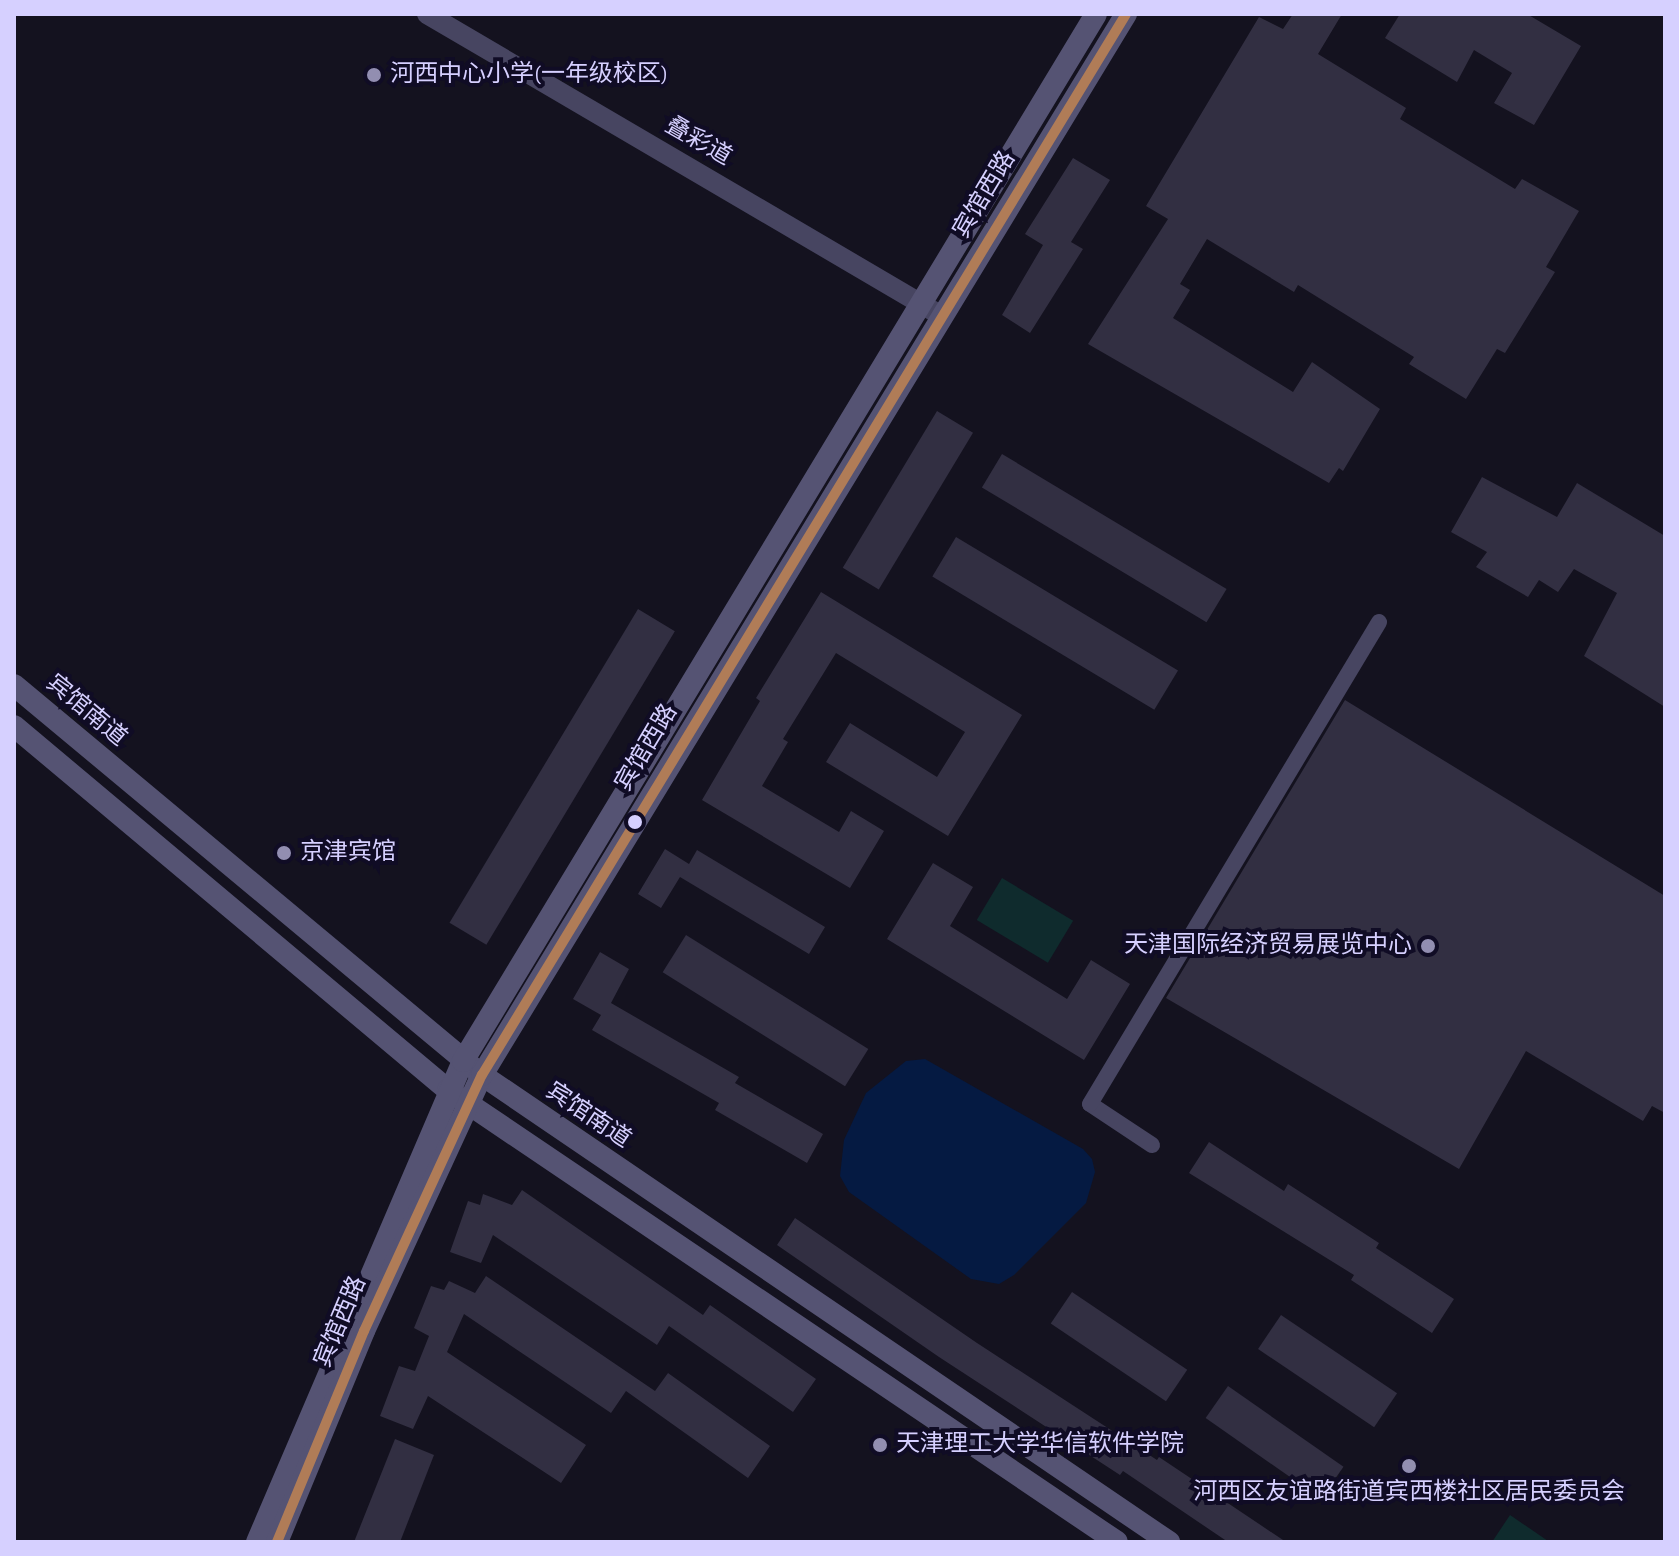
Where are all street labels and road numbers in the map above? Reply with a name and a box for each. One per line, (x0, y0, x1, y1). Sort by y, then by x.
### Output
street label: 叠彩道 (660, 112, 736, 172)
street label: 宾馆西路 (948, 146, 1022, 244)
street label: 宾馆南道 (40, 669, 132, 753)
street label: 宾馆西路 (610, 699, 684, 797)
street label: 宾馆南道 (540, 1077, 636, 1155)
street label: 宾馆西路 (309, 1272, 373, 1372)

